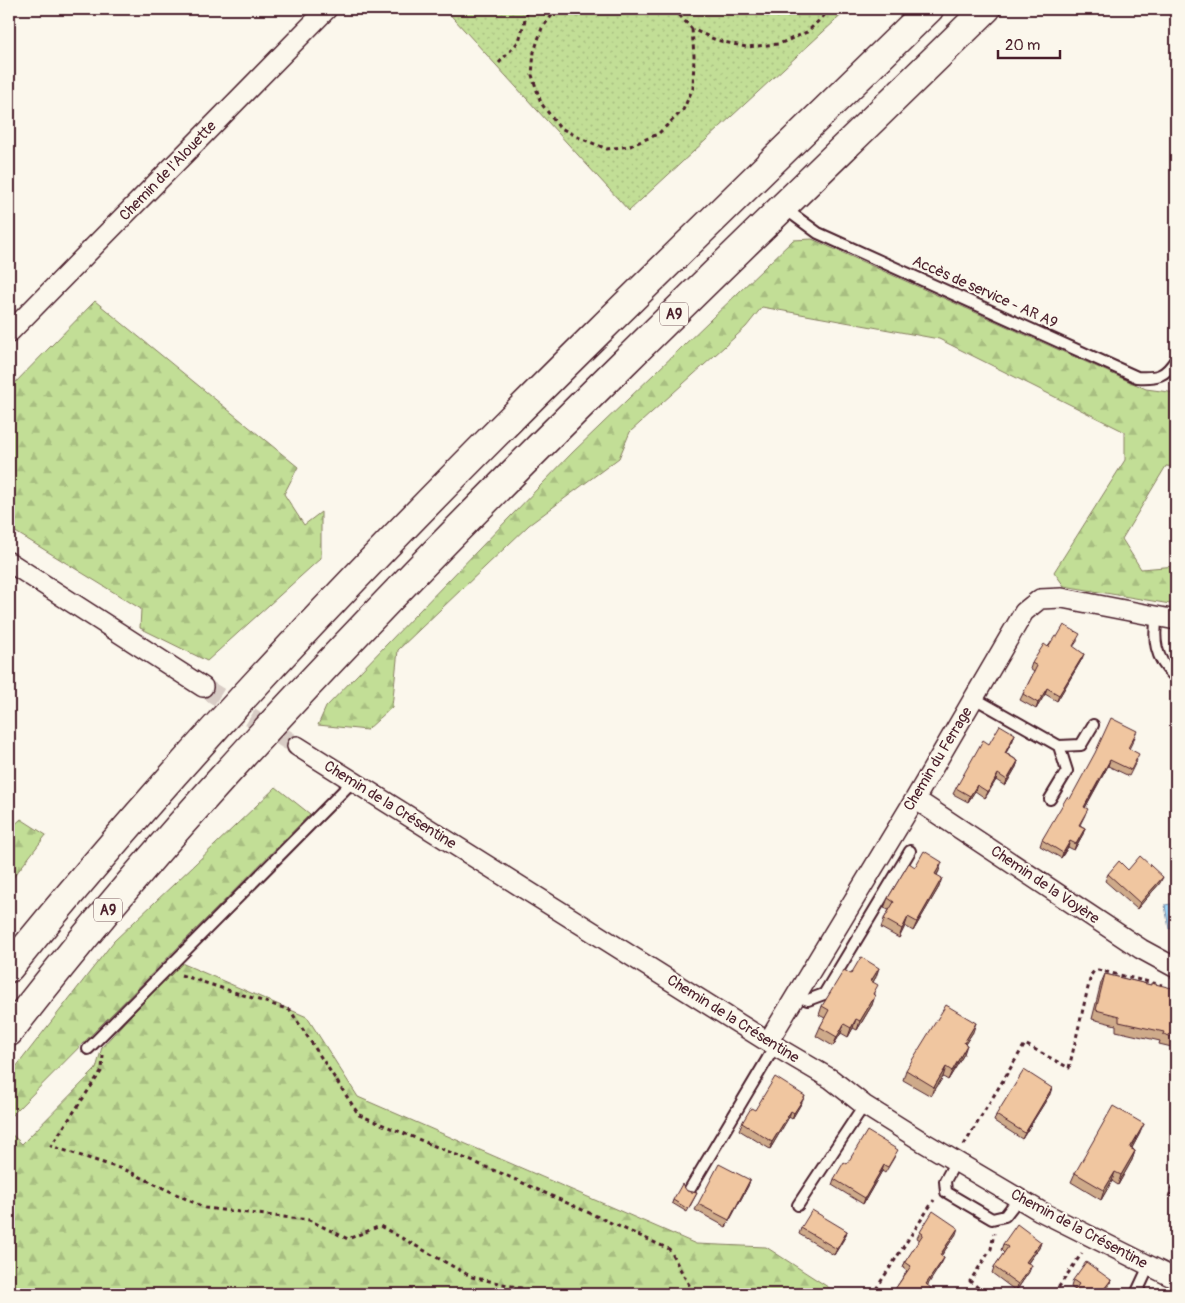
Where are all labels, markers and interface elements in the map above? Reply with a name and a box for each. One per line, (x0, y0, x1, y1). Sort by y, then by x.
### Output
scale bar (998, 28, 1060, 60)
text: 20 m (1005, 36, 1040, 55)
street label: Chemin de l'Alouette (115, 117, 221, 225)
street label: Accès de service - AR A9 (909, 251, 1061, 333)
road number: A9 (660, 302, 688, 326)
street label: Chemin du Ferrage (900, 703, 977, 814)
street label: Chemin de la Crésentine (320, 757, 460, 854)
street label: Chemin de la Voyère (987, 842, 1103, 929)
road number: A9 (94, 898, 122, 922)
street label: Chemin de la Crésentine (663, 971, 803, 1068)
street label: Chemin de la Crésentine (1007, 1185, 1151, 1273)

